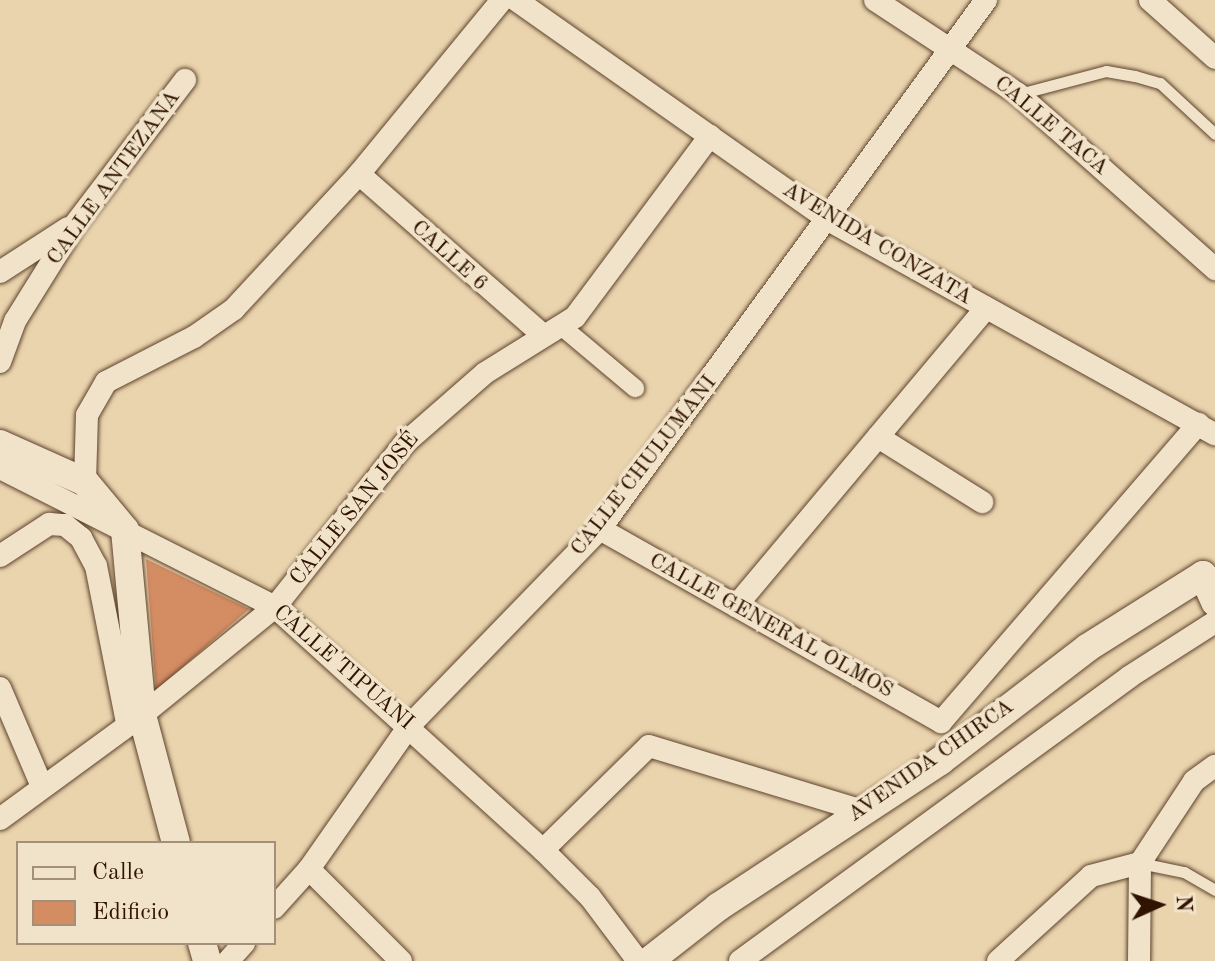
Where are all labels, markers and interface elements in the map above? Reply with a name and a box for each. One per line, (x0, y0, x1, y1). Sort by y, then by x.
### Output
street label: CALLE TACA (988, 70, 1114, 182)
street label: CALLE ANTEZANA (42, 85, 186, 271)
street label: AVENIDA CONZATA (777, 177, 977, 311)
street label: CALLE 6 (405, 215, 493, 297)
street label: CALLE CHULUMANI (565, 370, 723, 562)
street label: CALLE SAN JOSÉ (285, 427, 425, 591)
street label: CALLE GENERAL OLMOS (644, 548, 898, 704)
street label: CALLE TIPUANI (267, 600, 419, 736)
street label: AVENIDA CHIRCA (843, 694, 1019, 828)
legend (16, 841, 276, 945)
text: Calle (92, 861, 144, 885)
north arrow (1119, 865, 1199, 945)
text: N (1172, 895, 1194, 913)
text: Edificio (92, 901, 169, 925)

